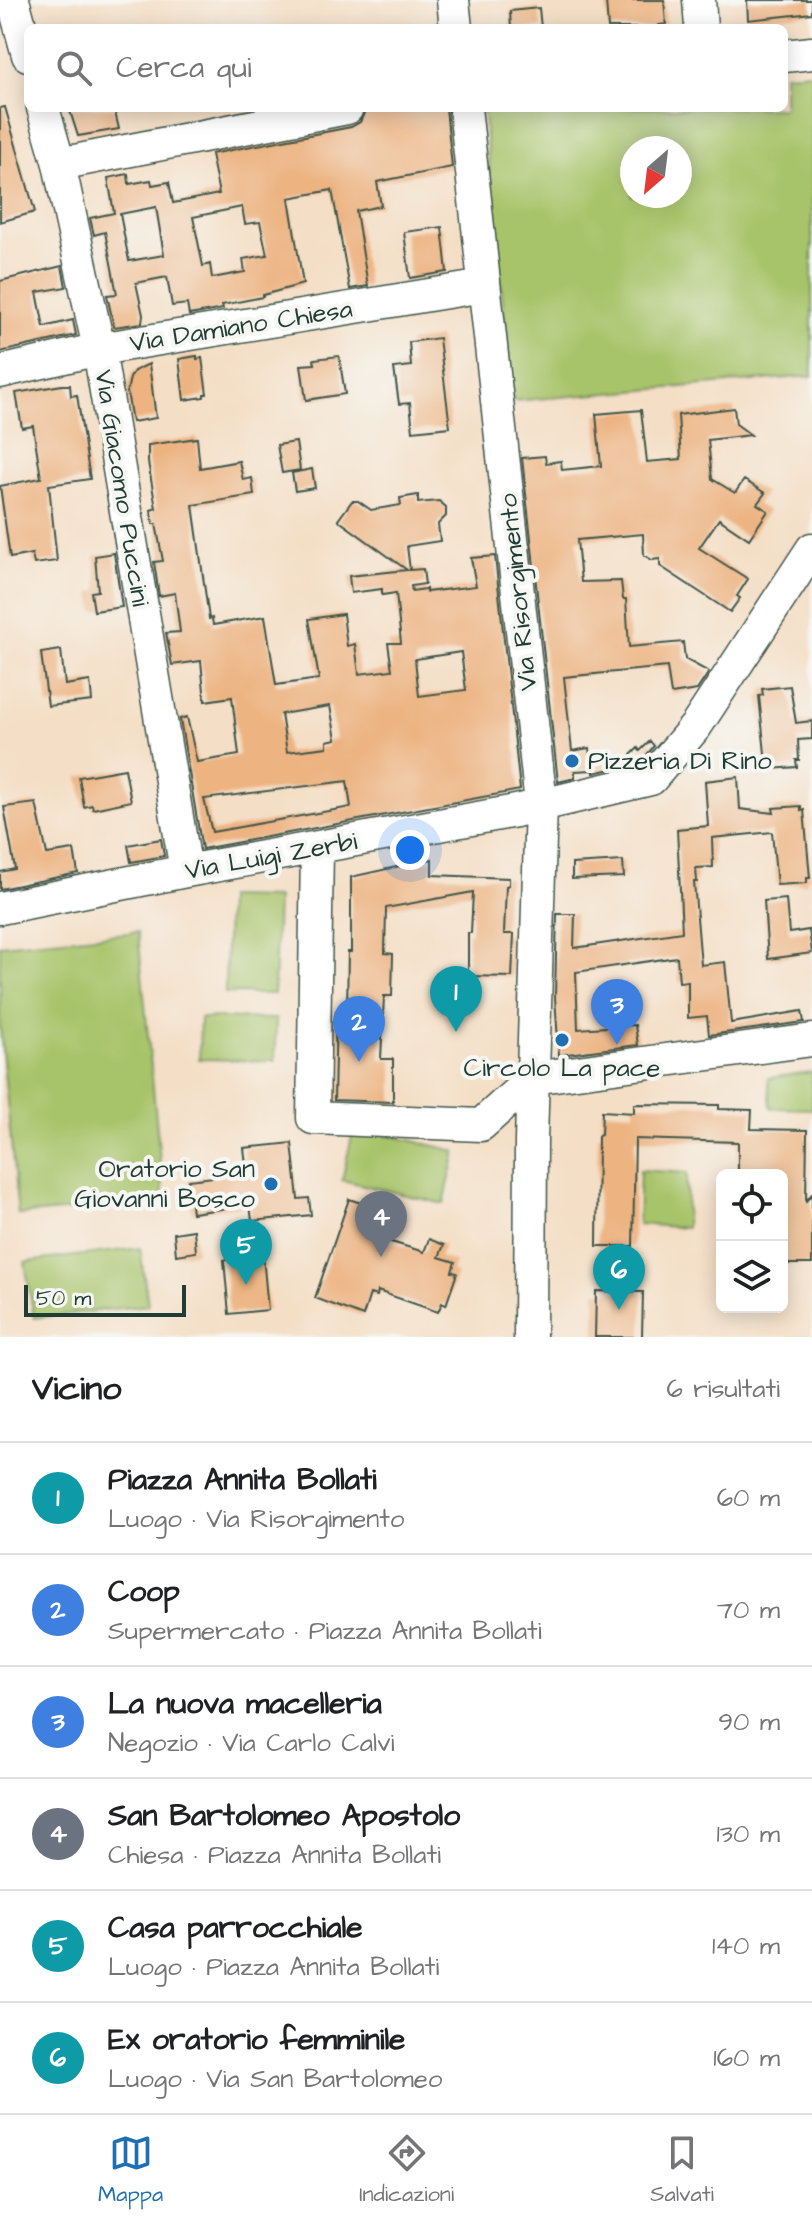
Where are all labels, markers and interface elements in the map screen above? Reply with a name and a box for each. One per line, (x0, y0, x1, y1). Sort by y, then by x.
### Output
search box (24, 24, 788, 112)
icon: search (52, 46, 96, 90)
text: Cerca qui (116, 47, 251, 89)
north arrow (620, 136, 692, 208)
street label: Via Damiano Chiesa (127, 291, 355, 361)
street label: Via Giacomo Puccini (86, 367, 158, 609)
street label: Via Risorgimento (490, 491, 548, 692)
place label: Pizzeria Di Rino (588, 743, 772, 779)
marker: Pizzeria Di Rino (563, 752, 581, 770)
street label: Via Luigi Zerbi (182, 823, 360, 891)
your location (390, 830, 430, 870)
pin: 1 (430, 966, 482, 1032)
pin: 3 (591, 979, 643, 1045)
pin: 2 (333, 996, 385, 1062)
marker: Circolo La pace (553, 1031, 571, 1049)
place label: Circolo La pace (464, 1050, 660, 1086)
place label: Oratorio San Giovanni Bosco (74, 1151, 255, 1217)
map controls (716, 1169, 788, 1313)
button: locate (716, 1169, 788, 1241)
marker: Oratorio San Giovanni Bosco (262, 1175, 280, 1193)
pin: 4 (355, 1191, 407, 1257)
pin: 5 (220, 1219, 272, 1285)
button: layers (716, 1241, 788, 1313)
pin: 6 (593, 1244, 645, 1310)
scale bar (24, 1281, 186, 1317)
text: 50 m (36, 1283, 91, 1314)
text: Vicino (32, 1365, 121, 1413)
text: 6 risultati (666, 1371, 780, 1407)
text: Piazza Annita Bollati (108, 1459, 377, 1501)
text: 1 (56, 1480, 60, 1516)
text: 60 m (717, 1480, 780, 1516)
text: Luogo · Via Risorgimento (108, 1501, 405, 1537)
text: Coop (108, 1571, 180, 1613)
text: 2 (51, 1592, 65, 1628)
text: 70 m (717, 1592, 780, 1628)
text: Supermercato · Piazza Annita Bollati (108, 1613, 542, 1649)
text: La nuova macelleria (108, 1683, 382, 1725)
text: 3 (51, 1704, 65, 1740)
text: 90 m (718, 1704, 780, 1740)
text: Negozio · Via Carlo Calvi (108, 1725, 394, 1761)
text: San Bartolomeo Apostolo (108, 1795, 460, 1837)
text: 4 (49, 1816, 67, 1852)
text: 130 m (716, 1816, 780, 1852)
text: Chiesa · Piazza Annita Bollati (108, 1837, 441, 1873)
text: Casa parrocchiale (108, 1907, 362, 1949)
text: 5 (49, 1928, 67, 1964)
text: 140 m (712, 1928, 780, 1964)
text: Luogo · Piazza Annita Bollati (108, 1949, 439, 1985)
text: Ex oratorio femminile (108, 2019, 405, 2061)
text: 6 (50, 2040, 66, 2076)
text: 160 m (713, 2040, 780, 2076)
text: Luogo · Via San Bartolomeo (108, 2061, 442, 2097)
tab: Mappa (98, 2131, 163, 2210)
tab: Indicazioni (359, 2131, 454, 2210)
tab: Salvati (650, 2131, 714, 2210)

